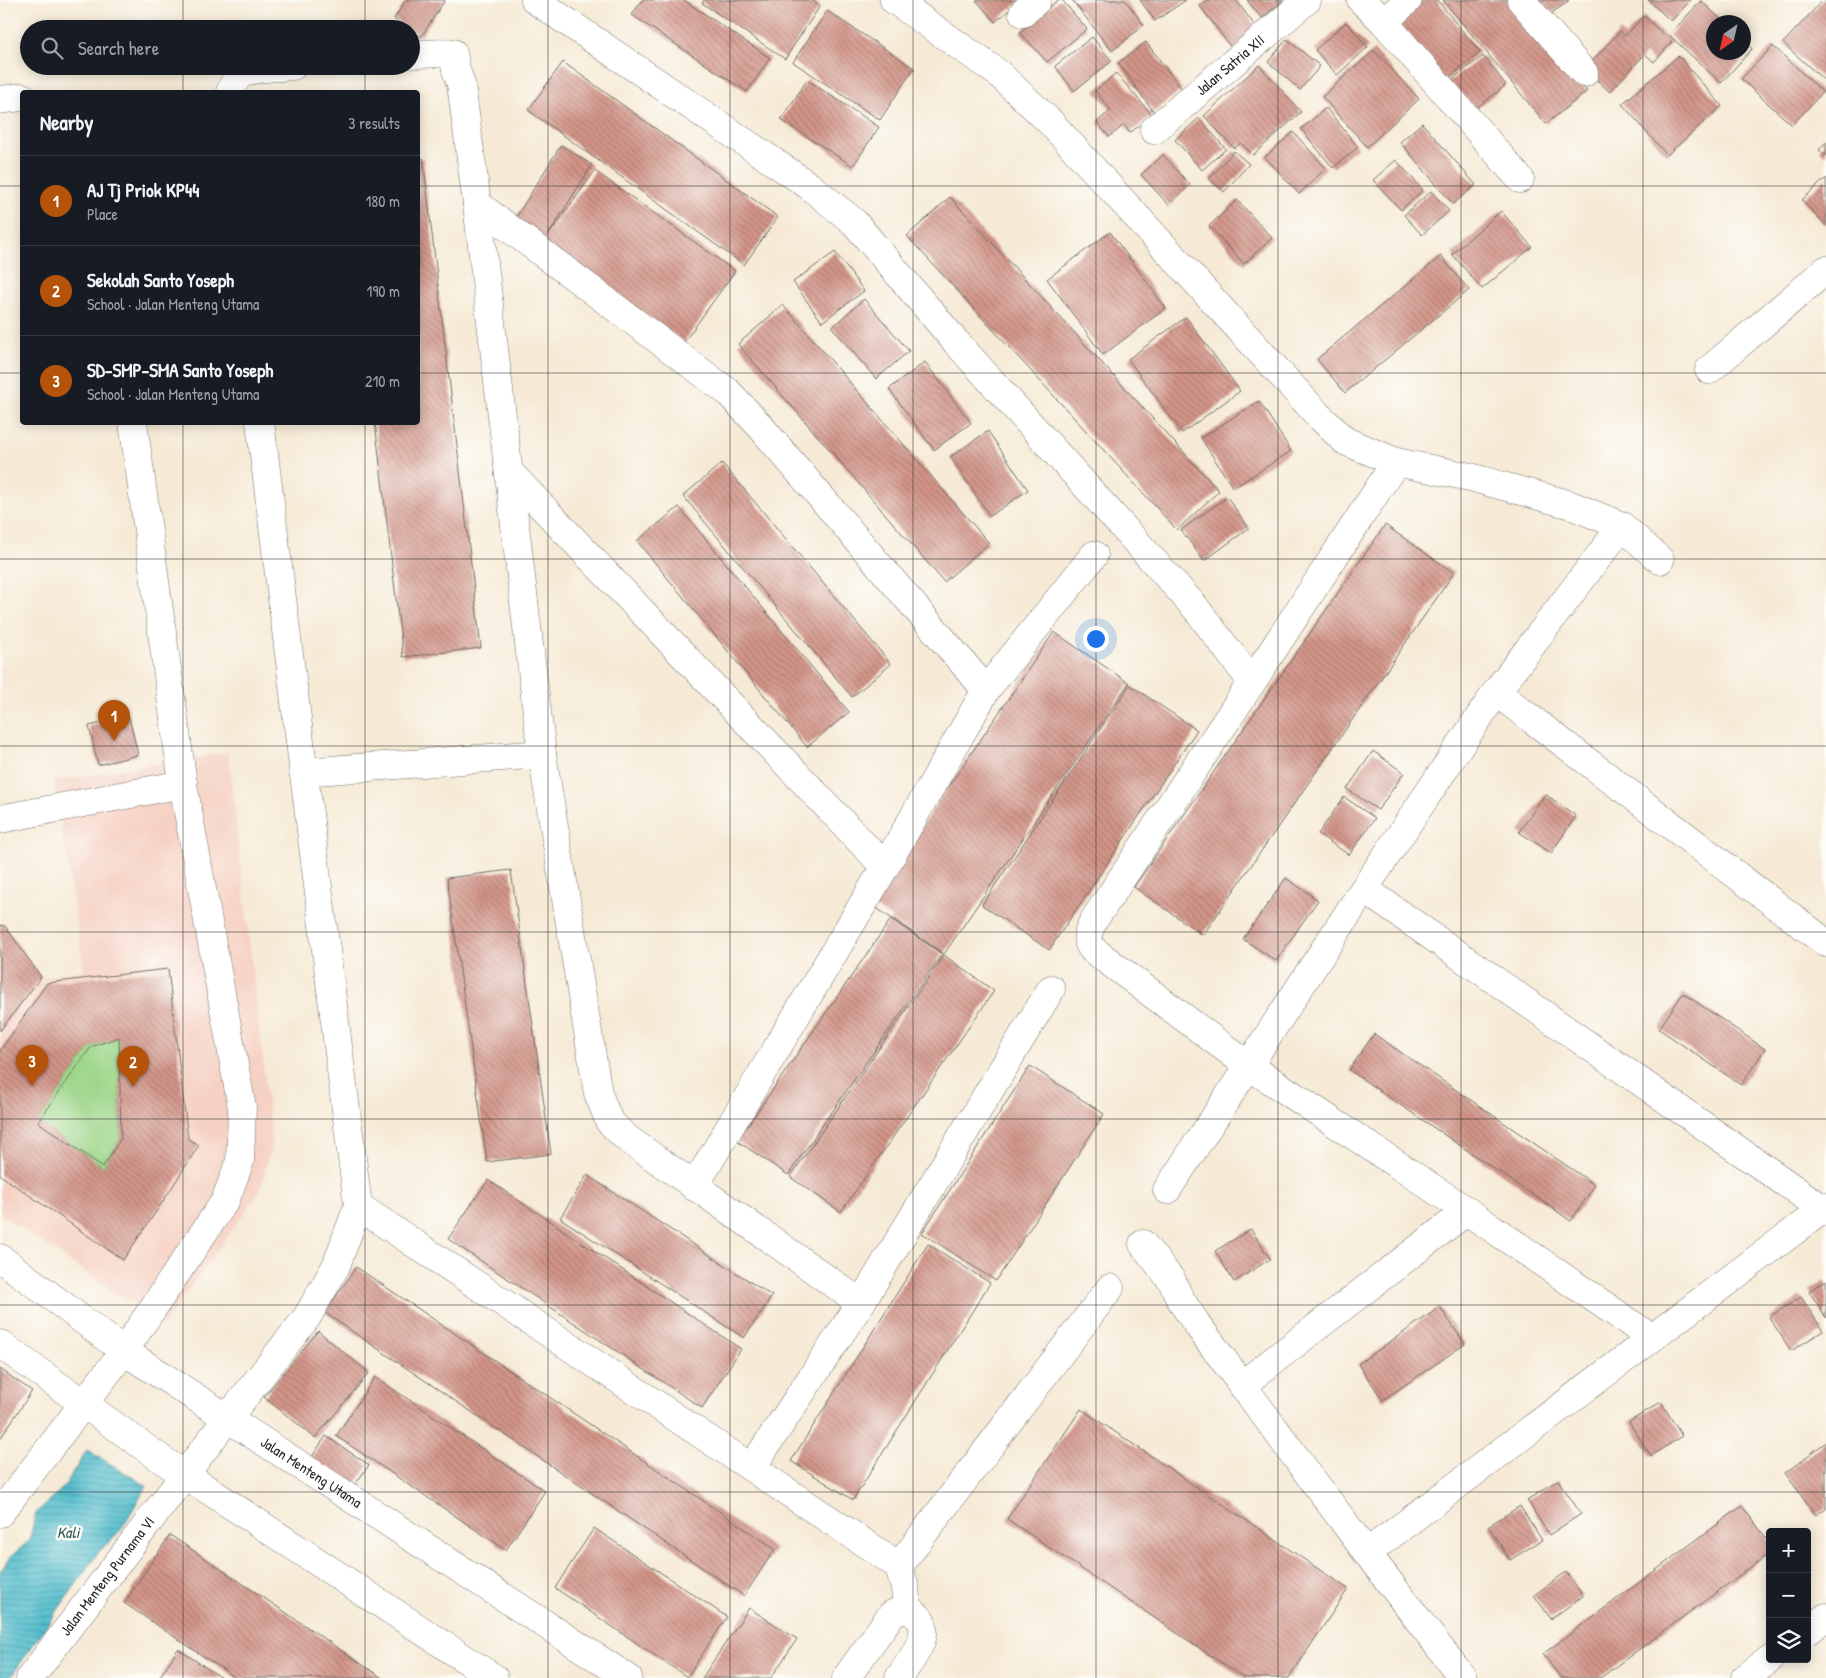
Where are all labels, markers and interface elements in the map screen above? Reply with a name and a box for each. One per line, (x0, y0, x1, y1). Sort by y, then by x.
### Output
north arrow (1706, 15, 1751, 60)
search box (20, 20, 420, 75)
street label: Jalan Satria XII (1191, 30, 1269, 100)
icon: search (38, 34, 66, 62)
text: Search here (78, 35, 159, 61)
text: Nearby (40, 108, 93, 137)
text: 3 results (348, 112, 400, 134)
text: AJ Tj Priok KP44 (87, 177, 199, 203)
text: 1 (53, 190, 59, 212)
text: 180 m (366, 190, 400, 212)
text: Place (87, 203, 118, 225)
text: Sekolah Santo Yoseph (87, 267, 234, 293)
text: 2 (52, 280, 60, 302)
text: 190 m (367, 280, 400, 302)
text: School · Jalan Menteng Utama (87, 293, 259, 315)
text: SD-SMP-SMA Santo Yoseph (87, 357, 273, 383)
text: 3 (52, 370, 60, 392)
text: 210 m (365, 370, 400, 392)
text: School · Jalan Menteng Utama (87, 383, 259, 405)
your location (1083, 626, 1109, 652)
pin: 1 (98, 700, 130, 741)
pin: 3 (16, 1045, 48, 1086)
pin: 2 (117, 1046, 149, 1087)
street label: Jalan Menteng Utama (257, 1431, 366, 1513)
street label: Jalan Menteng Purnama VI (55, 1512, 159, 1640)
water label: Kali (57, 1521, 81, 1543)
map controls (1766, 1528, 1811, 1663)
button: + (1766, 1528, 1811, 1573)
button: − (1766, 1573, 1811, 1618)
button: layers (1766, 1618, 1811, 1663)

